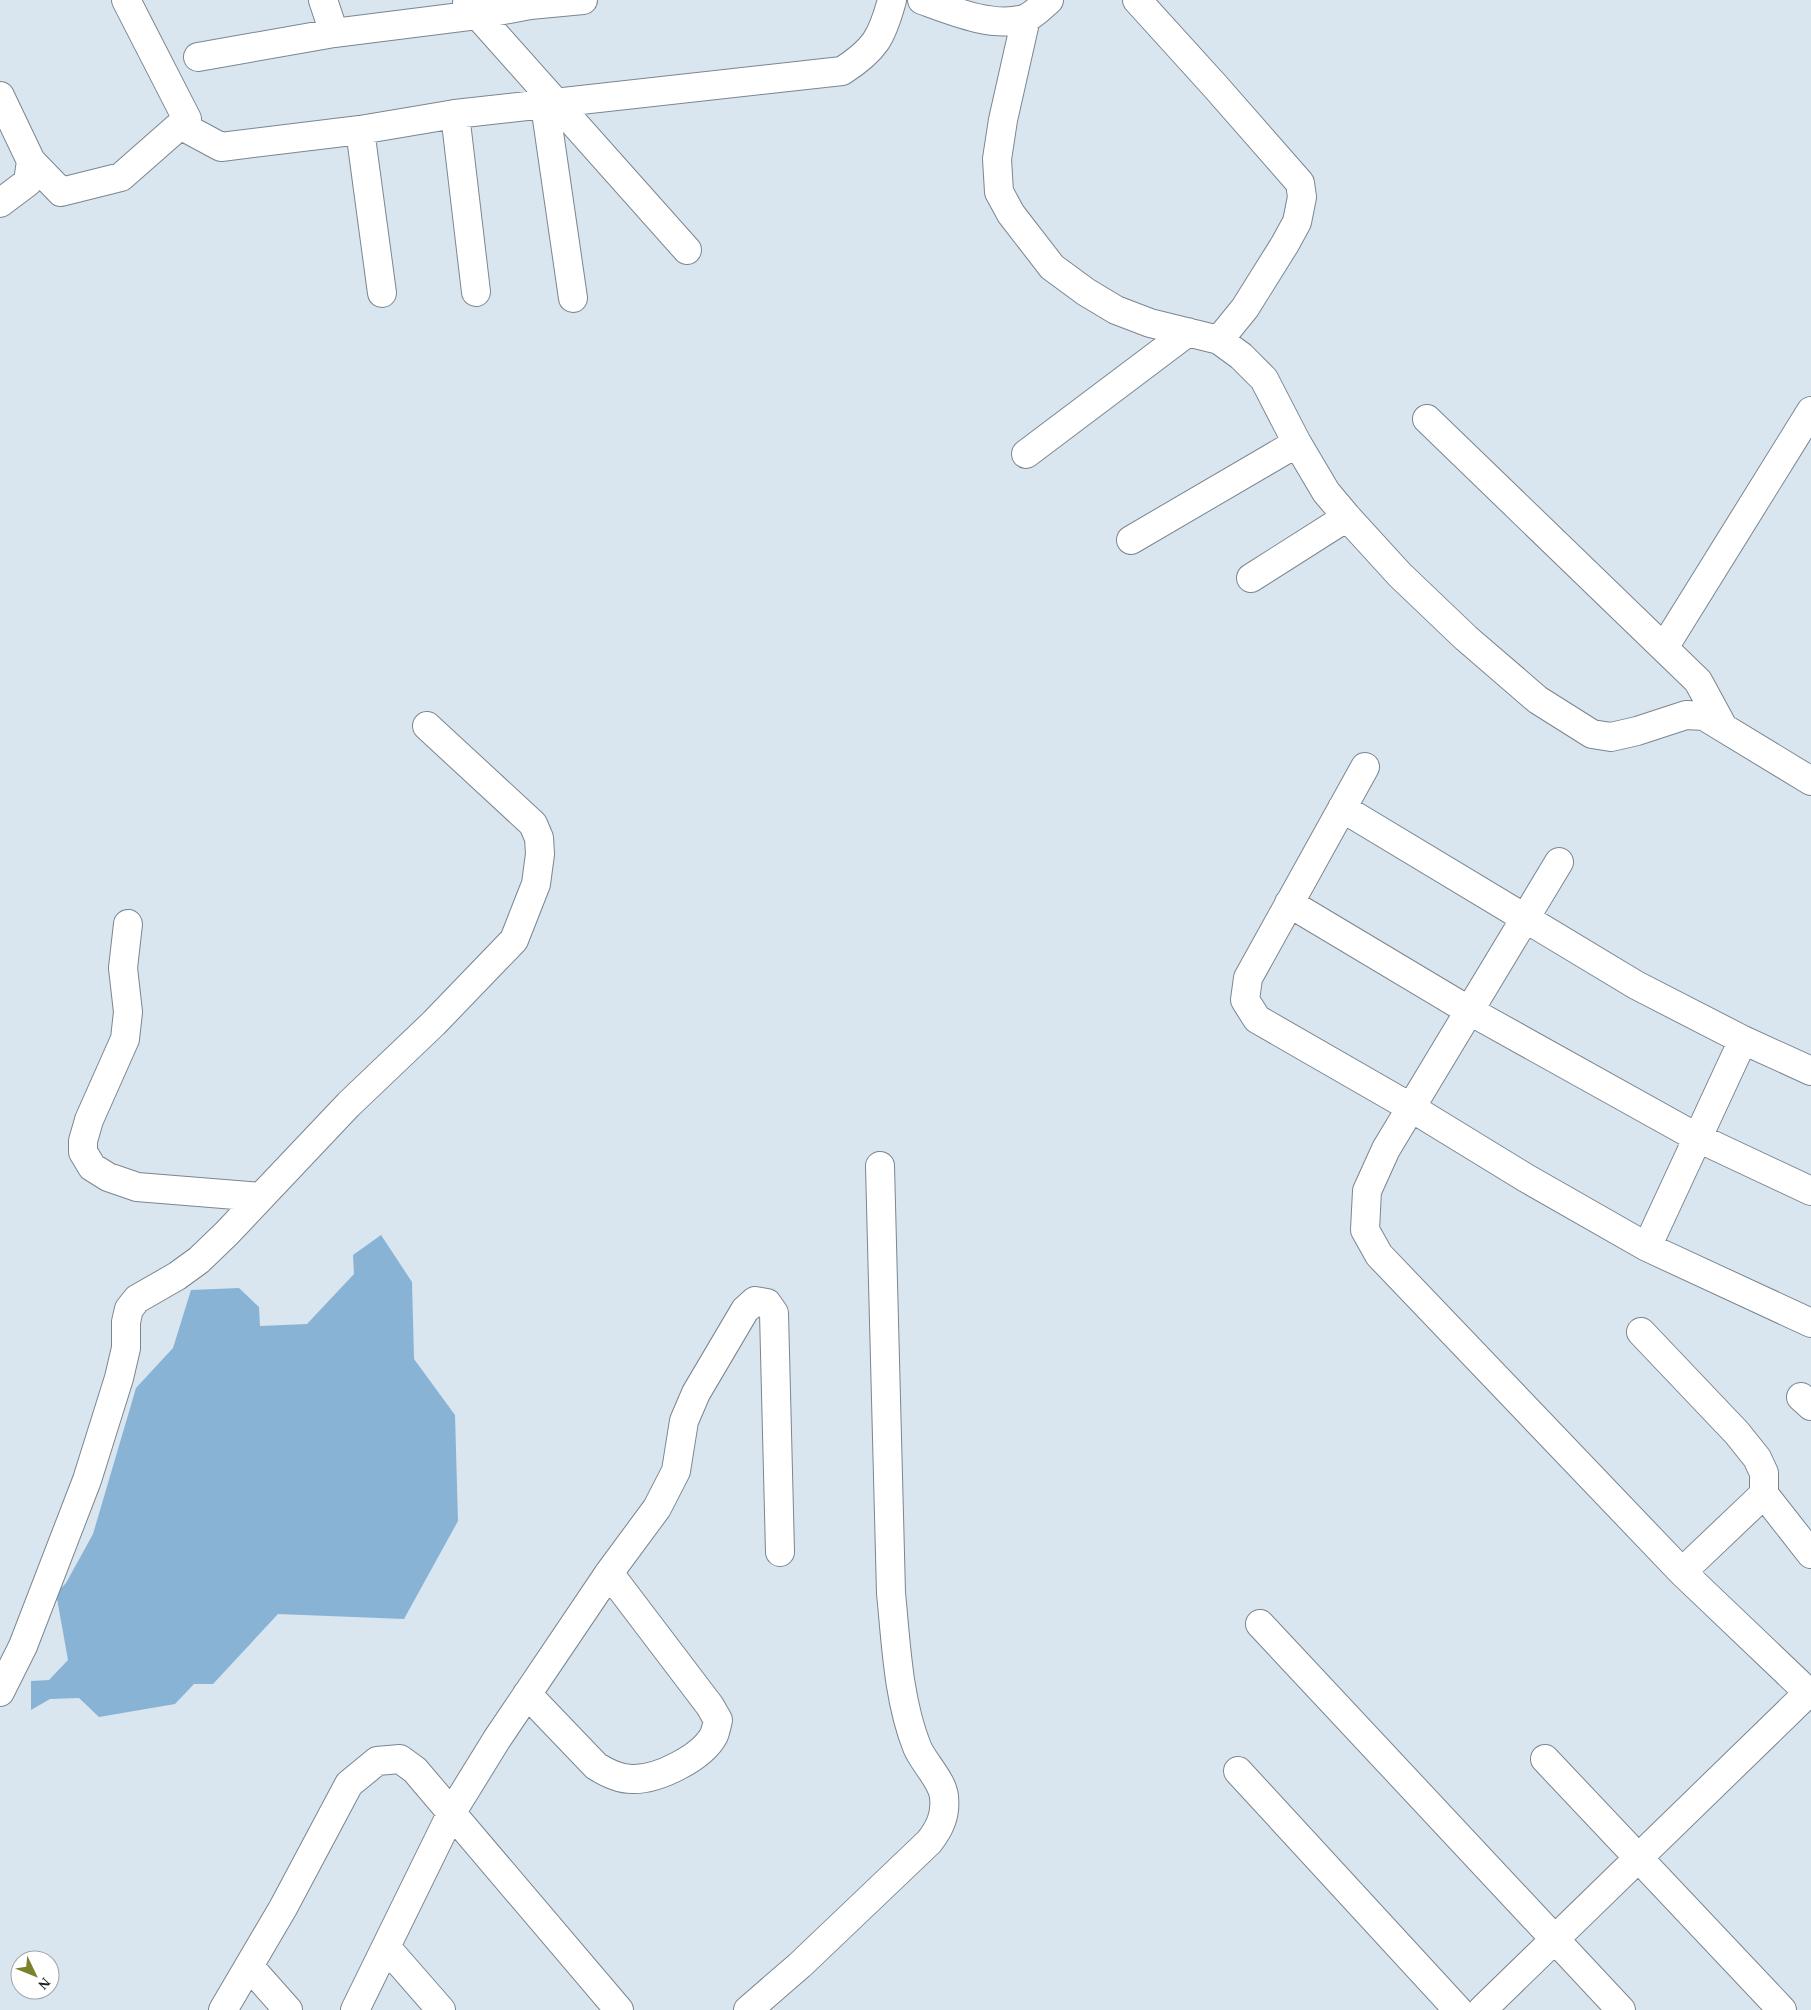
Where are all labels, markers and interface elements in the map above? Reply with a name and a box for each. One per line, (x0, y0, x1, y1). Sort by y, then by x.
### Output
north arrow (10, 1950, 60, 2000)
text: N (35, 1975, 53, 1992)

